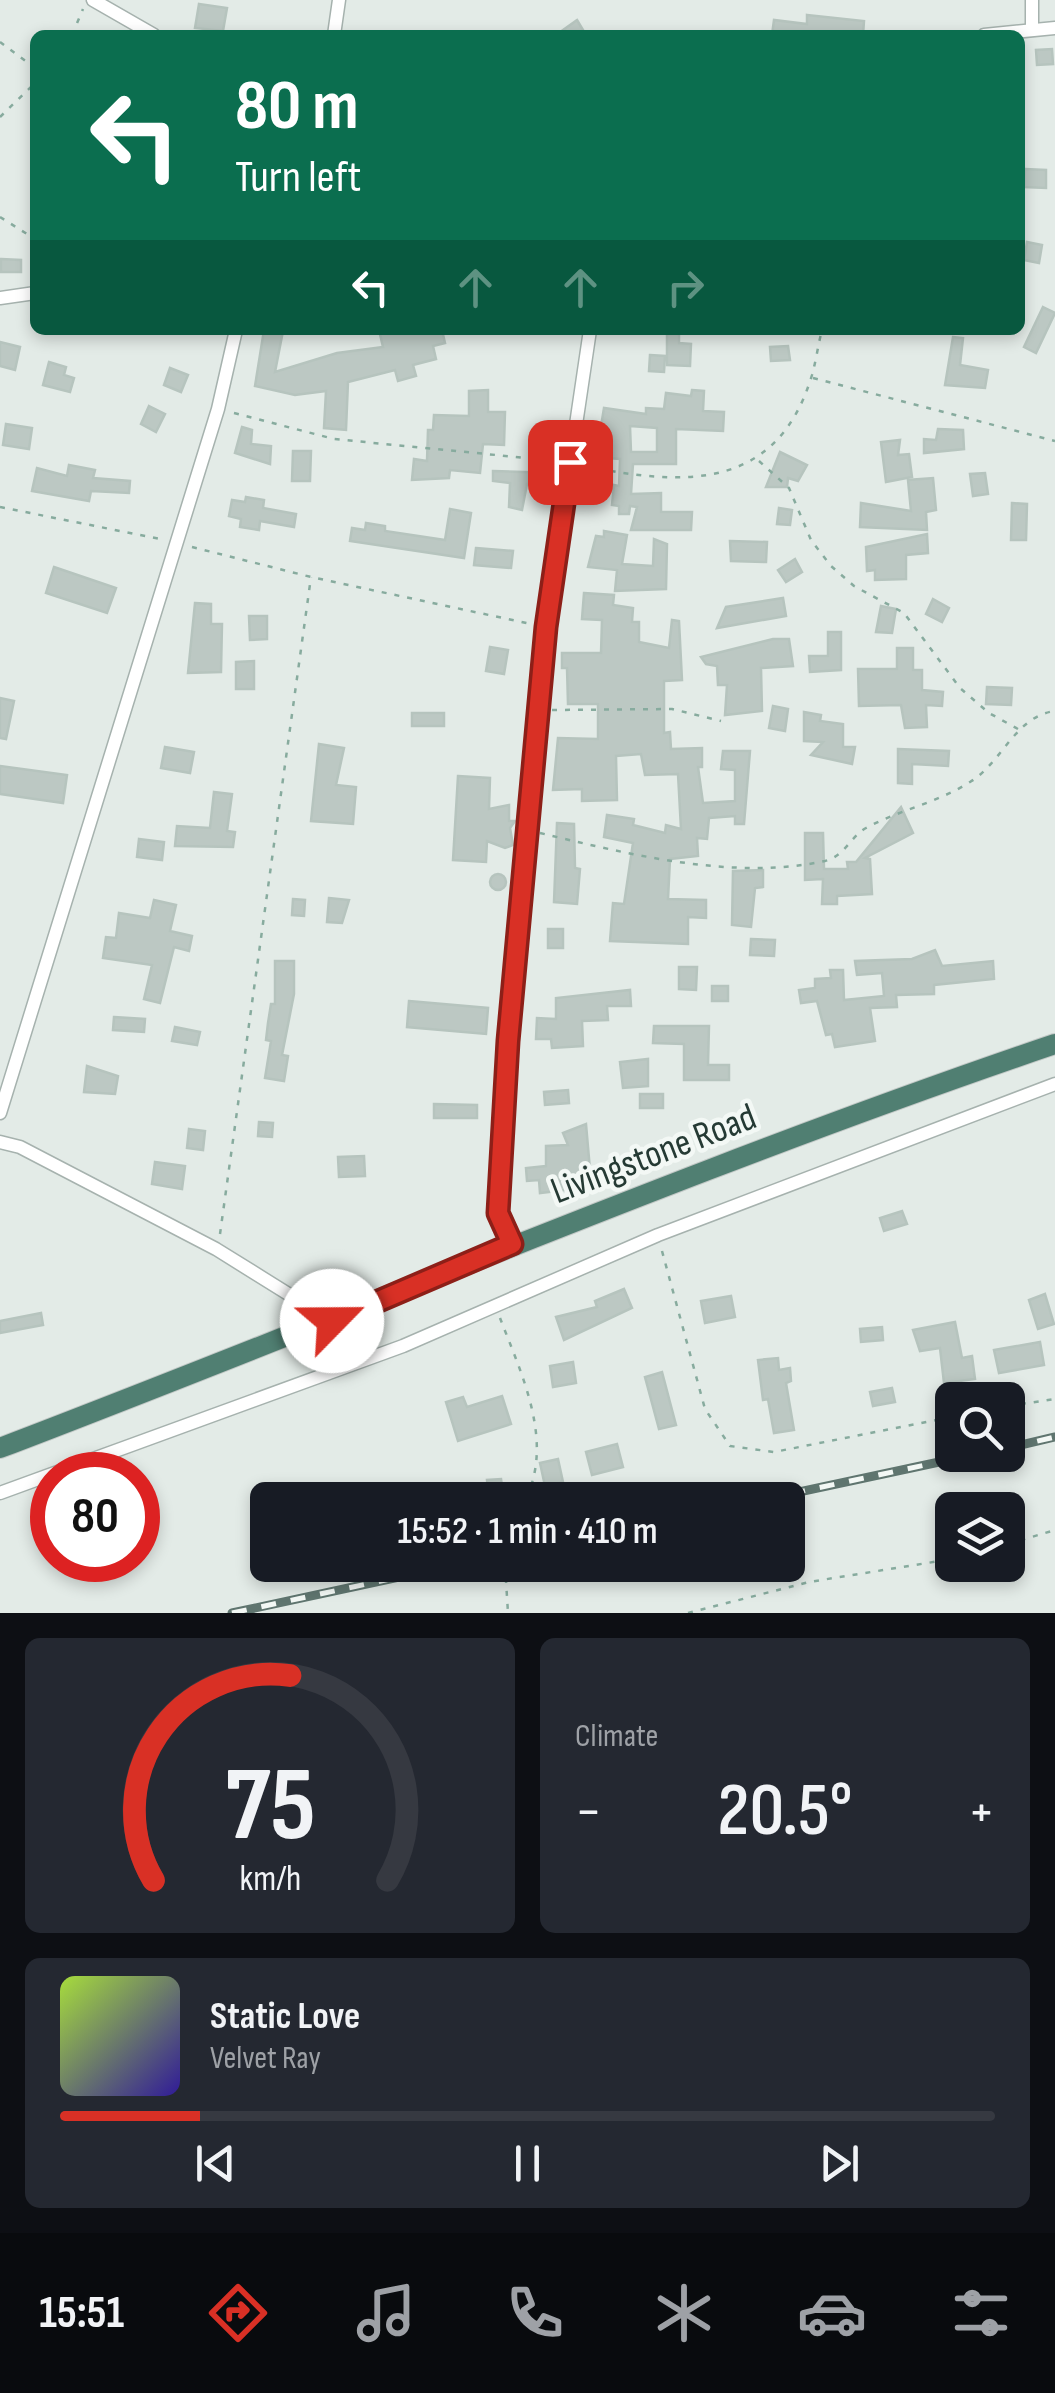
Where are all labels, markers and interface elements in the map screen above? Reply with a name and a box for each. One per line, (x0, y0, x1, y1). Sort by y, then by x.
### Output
text: 80 m (235, 65, 359, 149)
icon: left (70, 70, 200, 200)
text: Turn left (235, 150, 361, 205)
icon: left (343, 260, 398, 315)
icon: ahead (448, 260, 503, 315)
icon: ahead (553, 260, 608, 315)
icon: right (658, 260, 713, 315)
pin (528, 420, 613, 505)
icon: arrive (543, 435, 598, 490)
street label: Livingstone Road (545, 1095, 762, 1214)
position arrow (280, 1269, 384, 1373)
map controls (935, 1382, 1025, 1582)
button: search (935, 1382, 1025, 1472)
speed limit sign: 80 (30, 1452, 160, 1582)
button: layers (935, 1492, 1025, 1582)
text: 15:52 · 1 min · 410 m (397, 1509, 658, 1554)
text: Climate (575, 1717, 658, 1756)
text: 75 (224, 1744, 316, 1869)
text: 20.5° (717, 1766, 853, 1857)
text: − (575, 1779, 602, 1846)
text: + (968, 1779, 995, 1846)
text: km/h (239, 1858, 301, 1901)
text: Static Love (210, 1994, 360, 2039)
text: Velvet Ray (210, 2039, 321, 2078)
icon: previous (188, 2136, 243, 2191)
icon: pause (500, 2136, 555, 2191)
icon: next (812, 2136, 867, 2191)
icon: directions (203, 2278, 273, 2348)
icon: music (351, 2278, 421, 2348)
icon: phone (500, 2278, 570, 2348)
icon: climate (649, 2278, 719, 2348)
icon: car (797, 2278, 867, 2348)
icon: filters (946, 2278, 1016, 2348)
text: 15:51 (39, 2286, 124, 2341)

